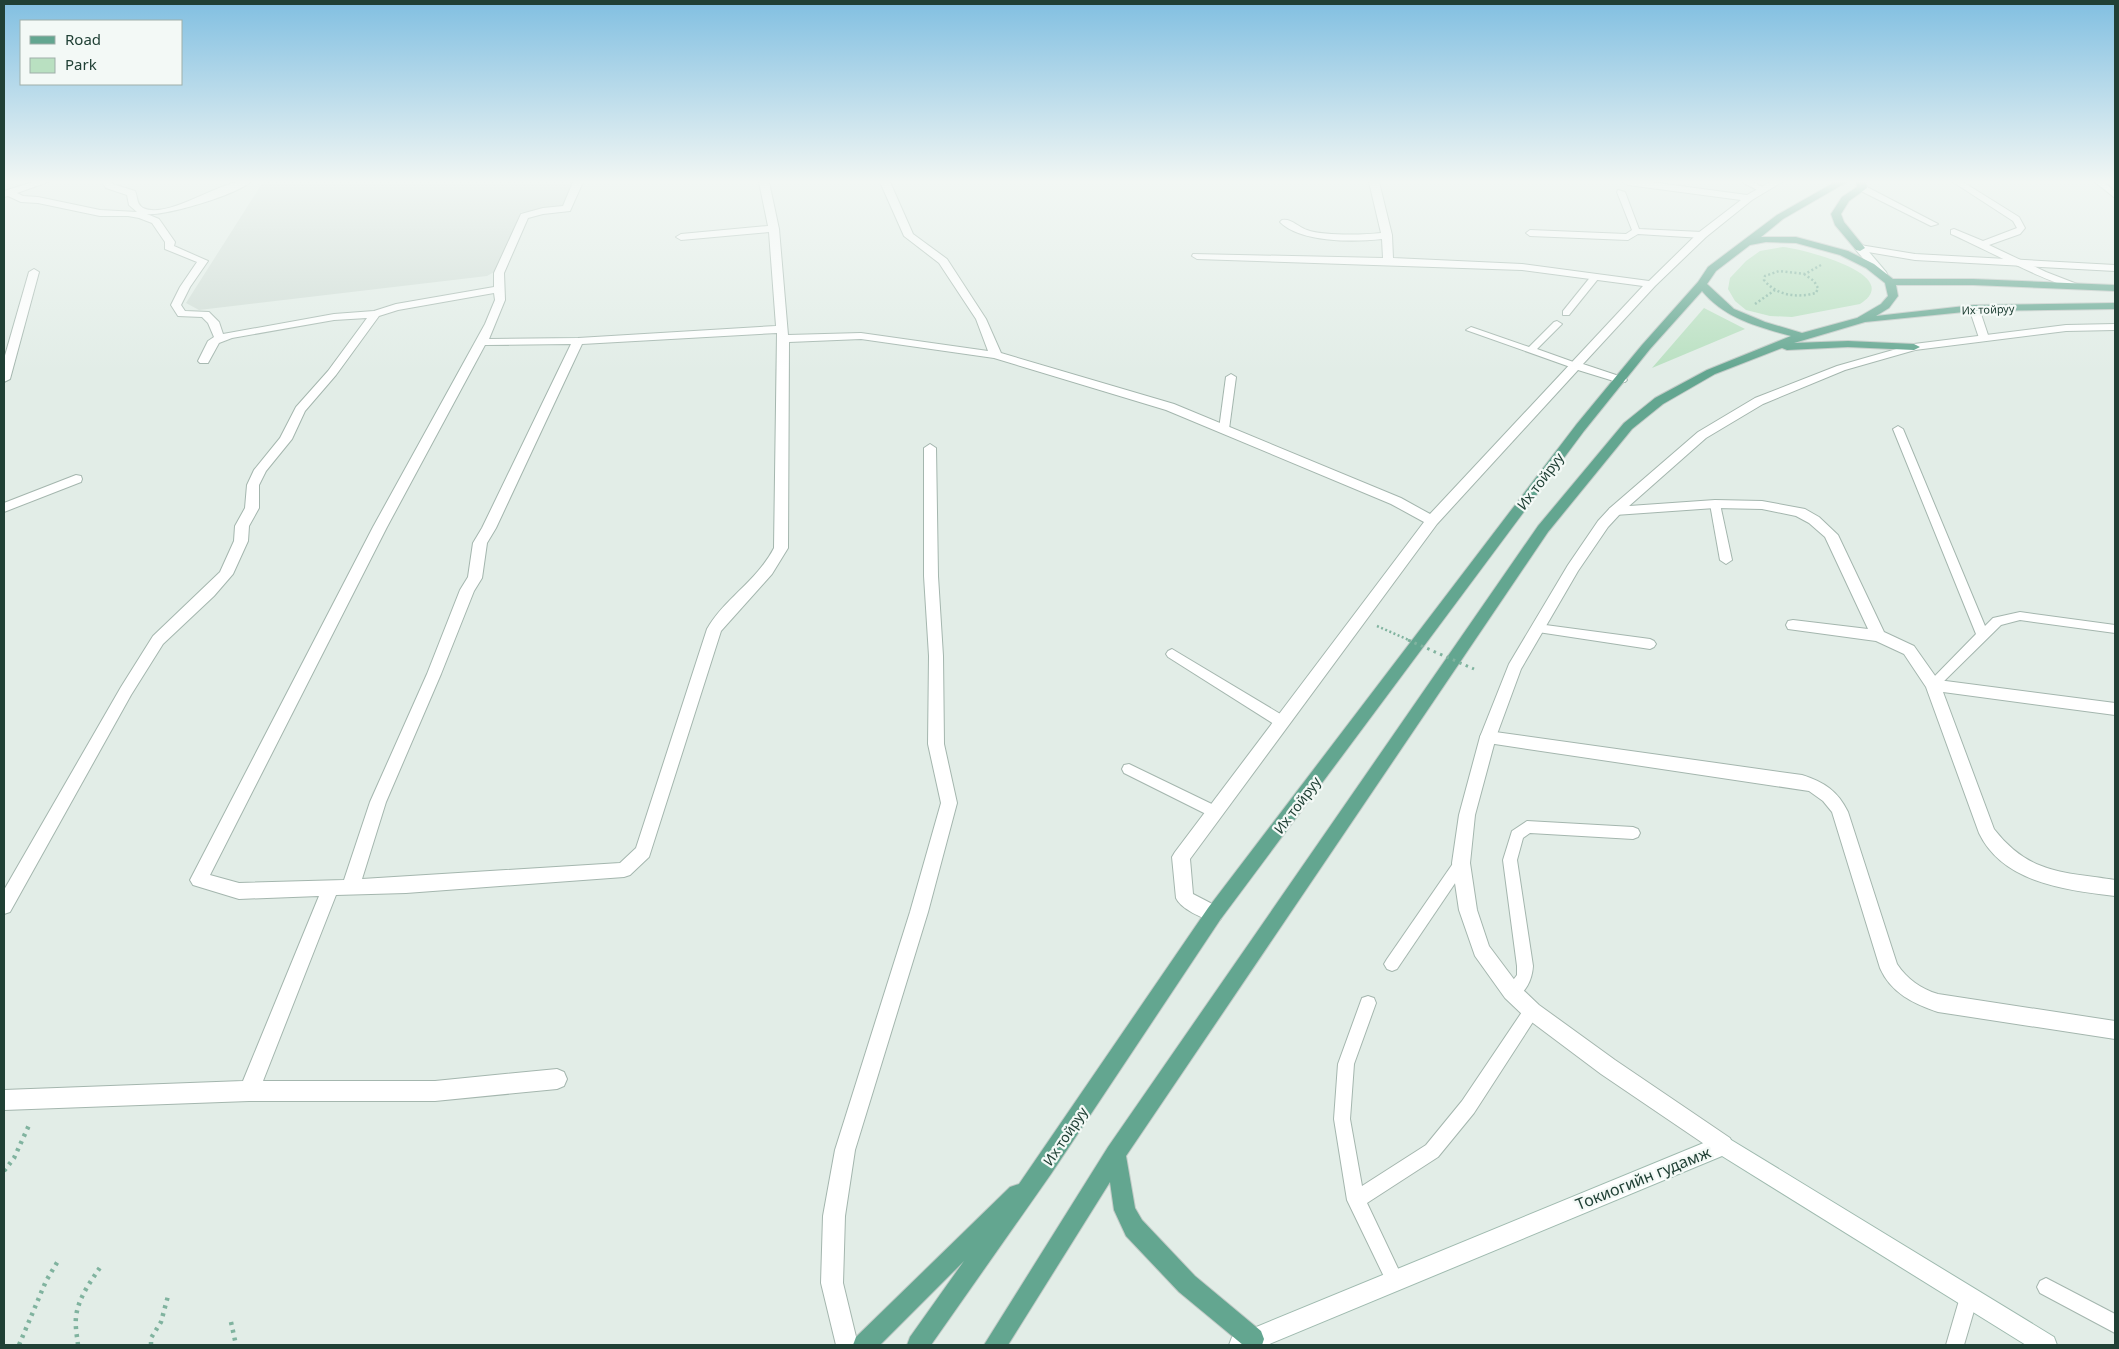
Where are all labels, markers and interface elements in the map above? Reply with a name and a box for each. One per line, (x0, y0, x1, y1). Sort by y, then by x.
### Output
legend (20, 20, 182, 85)
text: Road (65, 29, 101, 49)
text: Park (65, 54, 97, 74)
street label: Их тойруу (1961, 301, 2015, 317)
street label: Их тойруу (1512, 448, 1568, 514)
street label: Их тойруу (1269, 772, 1325, 838)
street label: Их тойруу (1038, 1102, 1092, 1169)
street label: Токиогийн гудамж (1572, 1141, 1715, 1215)

